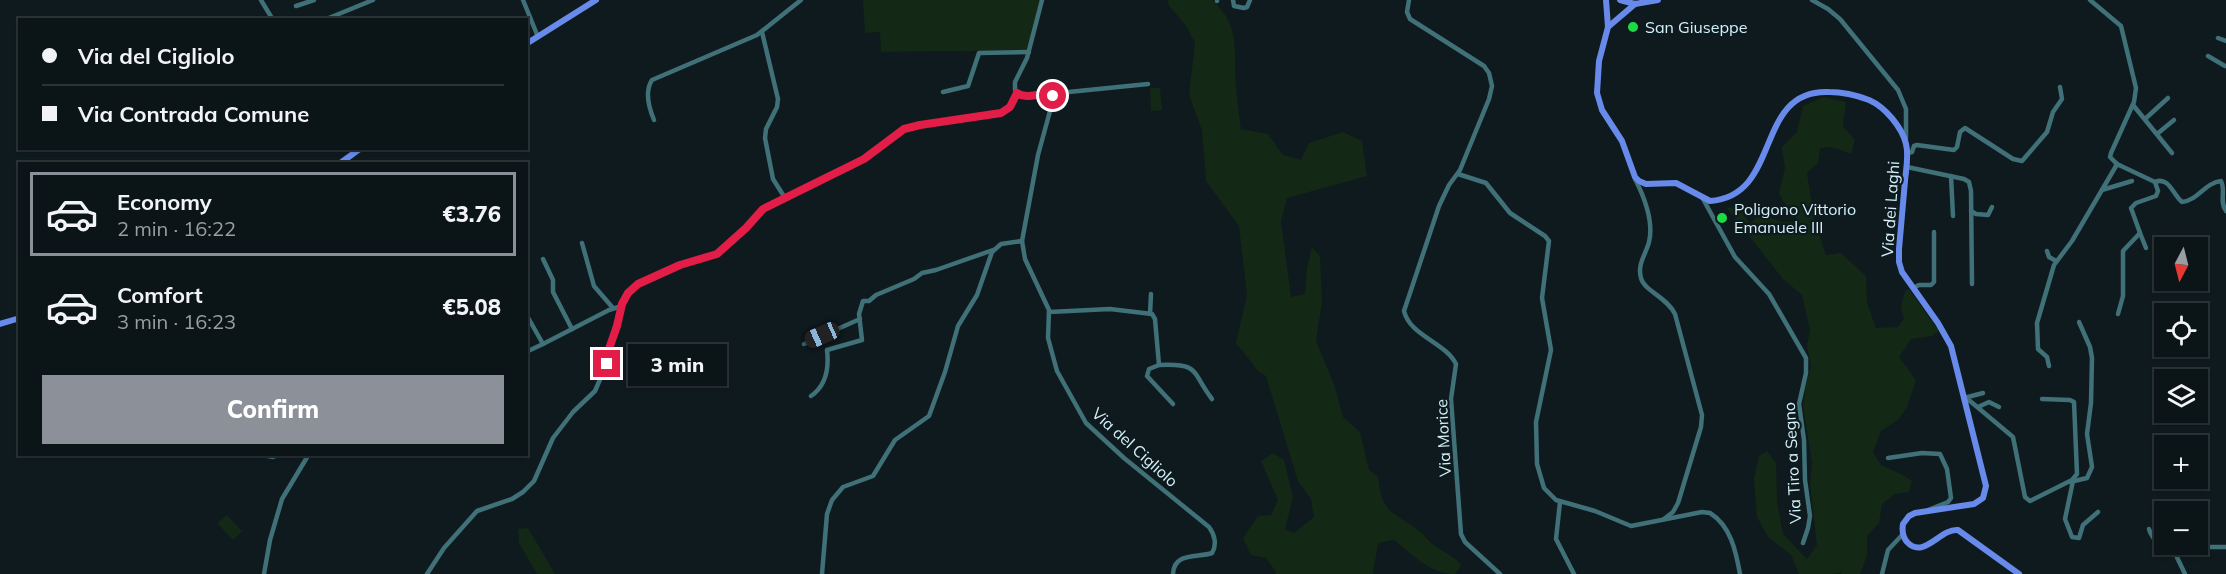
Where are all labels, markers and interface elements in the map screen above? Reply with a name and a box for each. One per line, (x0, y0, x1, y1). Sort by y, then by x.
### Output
place label: San Giuseppe (1645, 17, 1747, 37)
marker: San Giuseppe (1626, 20, 1640, 34)
text: Via del Cigliolo (78, 42, 235, 70)
route start (1039, 82, 1066, 109)
text: Via Contrada Comune (78, 100, 309, 128)
street label: Via dei Laghi (1877, 160, 1903, 258)
icon: car (45, 187, 99, 241)
text: Economy (117, 188, 212, 216)
place label: Poligono Vittorio Emanuele III (1734, 199, 1856, 237)
text: €3.76 (442, 200, 501, 228)
marker: Poligono Vittorio Emanuele III (1715, 211, 1729, 225)
text: 2 min · 16:22 (117, 216, 236, 241)
north arrow (2154, 237, 2208, 291)
map controls (2154, 237, 2208, 555)
icon: car (45, 280, 99, 334)
text: Comfort (117, 281, 203, 309)
text: €5.08 (442, 293, 501, 321)
button: locate (2154, 303, 2208, 357)
text: 3 min · 16:23 (117, 309, 236, 334)
car (802, 319, 842, 351)
callout: 3 min (628, 343, 727, 385)
route end (593, 350, 620, 377)
text: 3 min (651, 352, 704, 377)
button: layers (2154, 369, 2208, 423)
button: Confirm (42, 375, 504, 444)
street label: Via Morice (1431, 399, 1455, 477)
street label: Via Tiro a Segno (1779, 402, 1805, 524)
street label: Via del Cigliolo (1088, 403, 1182, 491)
button: + (2154, 435, 2208, 489)
button: − (2154, 501, 2208, 555)

